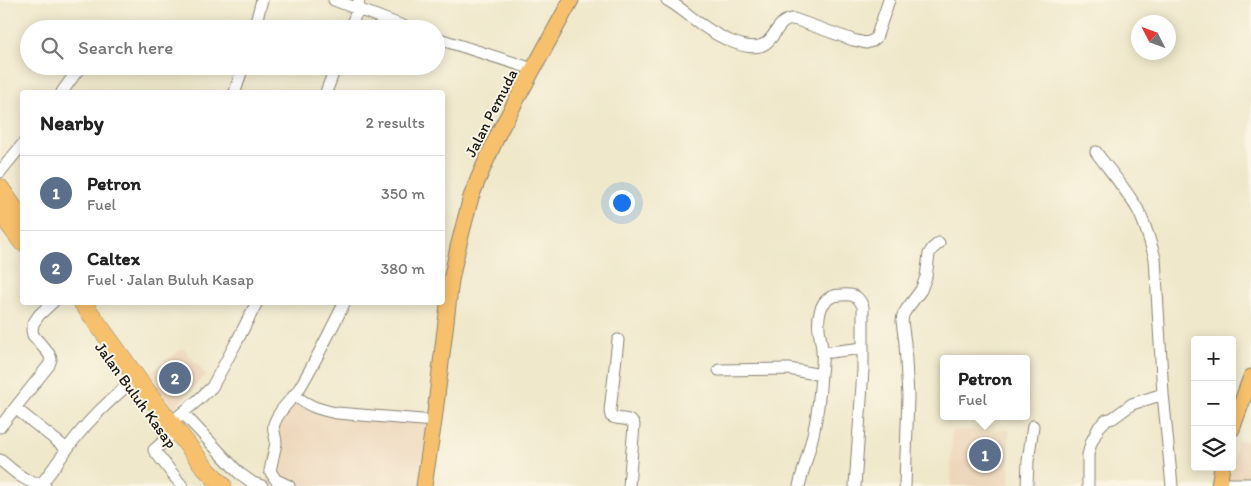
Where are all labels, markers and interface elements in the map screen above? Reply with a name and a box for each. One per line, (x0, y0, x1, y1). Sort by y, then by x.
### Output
north arrow (1131, 15, 1176, 60)
search box (20, 20, 445, 75)
icon: search (38, 34, 66, 62)
text: Search here (78, 36, 173, 59)
street label: Jalan Pemuda (461, 66, 521, 160)
text: Nearby (40, 110, 104, 135)
text: 2 results (365, 113, 425, 132)
text: Petron (87, 172, 141, 195)
text: 1 (52, 184, 60, 203)
text: 350 m (381, 184, 425, 203)
your location (609, 190, 635, 216)
text: Fuel (87, 195, 116, 214)
text: Caltex (87, 247, 140, 270)
text: 2 (52, 259, 60, 278)
text: 380 m (381, 259, 425, 278)
text: Fuel · Jalan Buluh Kasap (87, 270, 254, 289)
map controls (1191, 336, 1236, 471)
button: + (1191, 336, 1236, 381)
street label: Jalan Buluh Kasap (91, 338, 181, 452)
popup (940, 355, 1030, 420)
pin: 2 (159, 359, 191, 397)
text: Petron (958, 367, 1012, 390)
button: − (1191, 381, 1236, 426)
text: Fuel (958, 390, 987, 409)
button: layers (1191, 426, 1236, 471)
pin: 1 (969, 436, 1001, 474)

